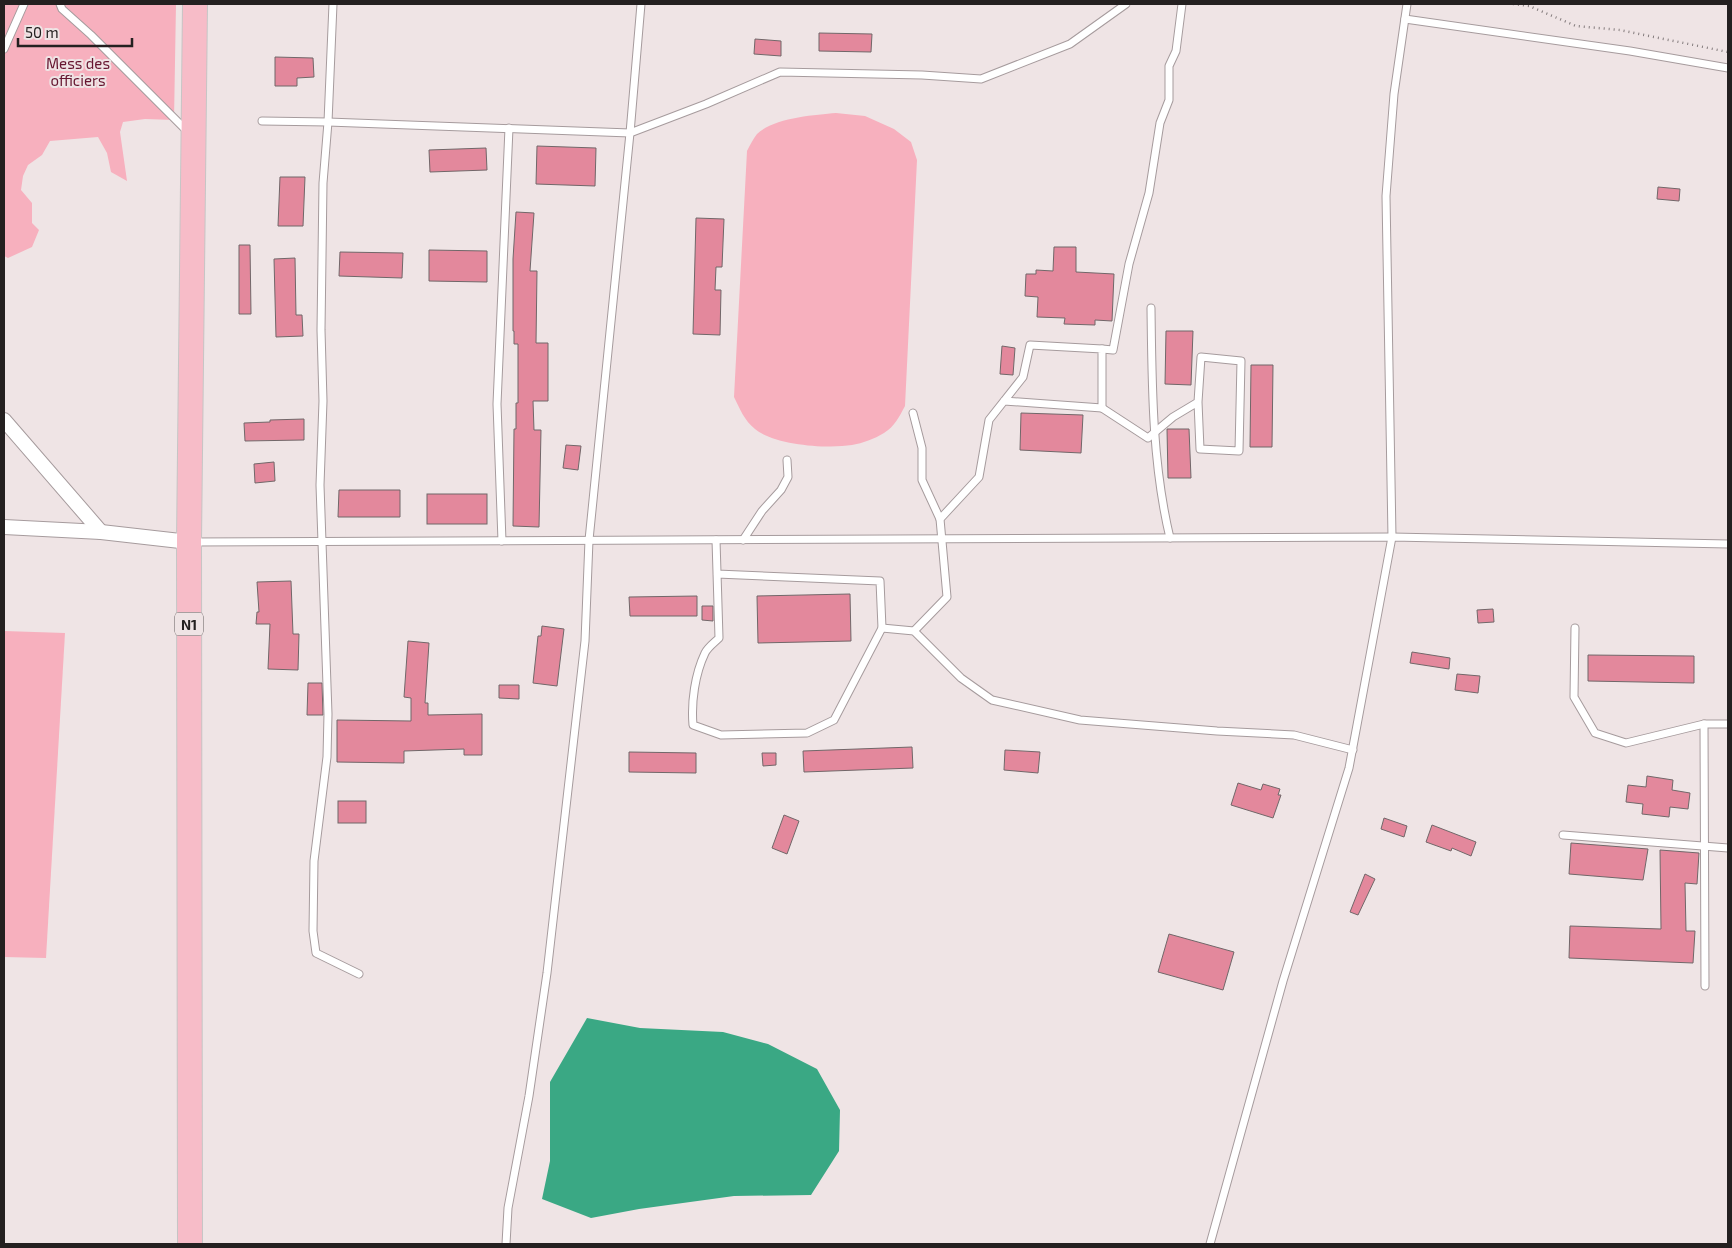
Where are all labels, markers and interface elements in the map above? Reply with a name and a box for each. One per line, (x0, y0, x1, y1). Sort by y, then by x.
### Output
scale bar (18, 15, 131, 47)
text: 50 m (25, 23, 59, 41)
park label: Mess des officiers (46, 54, 110, 89)
road number: N1 (175, 612, 203, 636)

